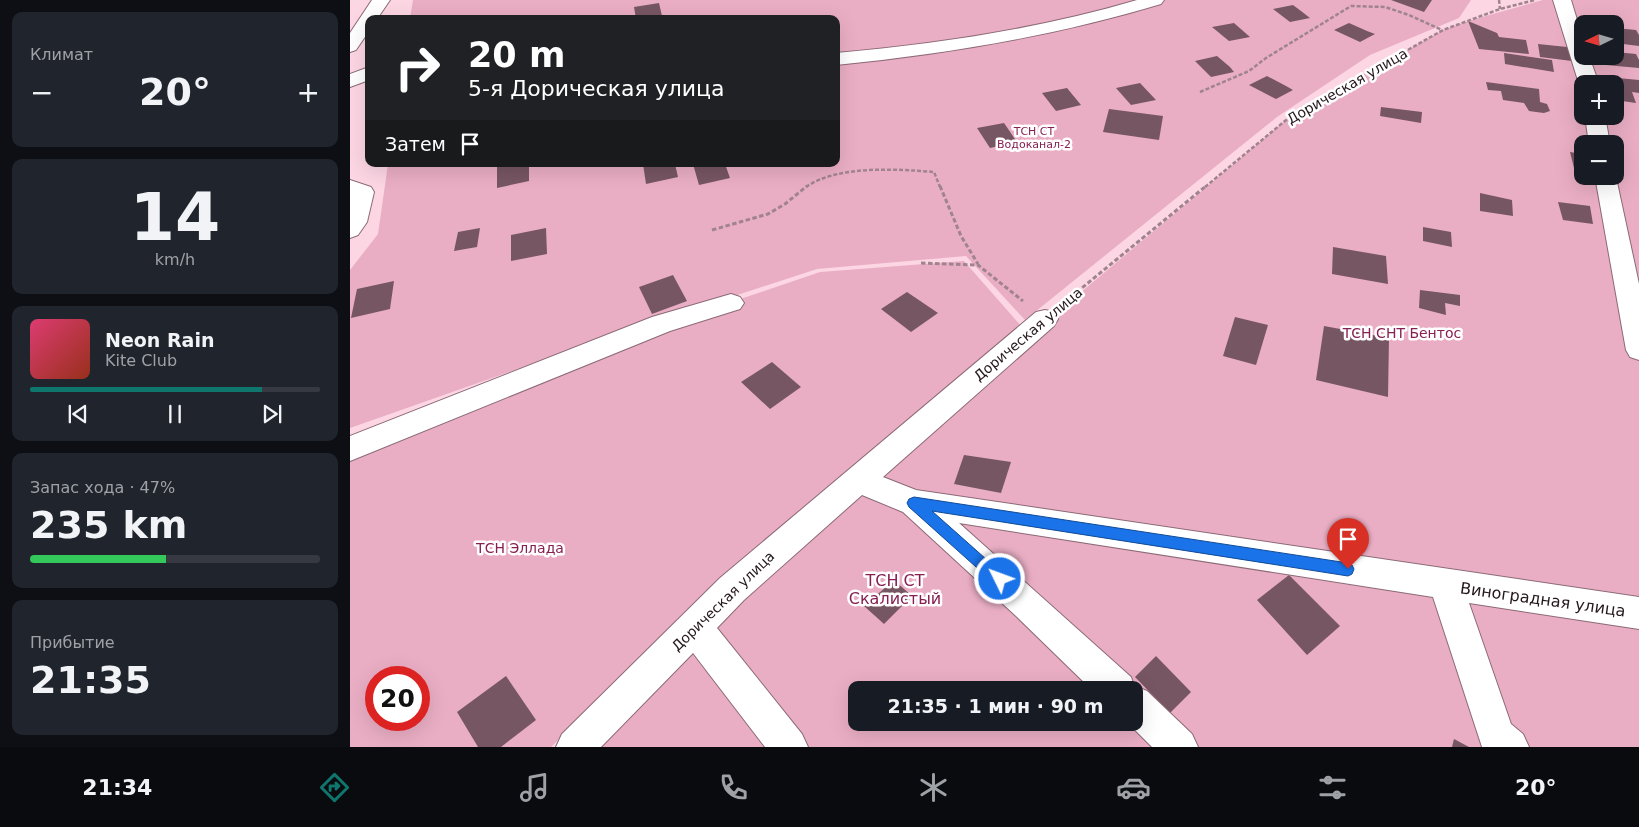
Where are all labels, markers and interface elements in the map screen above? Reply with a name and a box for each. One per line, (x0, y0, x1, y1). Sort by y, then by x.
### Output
north arrow (1574, 15, 1624, 65)
map controls (1574, 15, 1624, 185)
icon: right (385, 35, 450, 100)
text: 20 m (468, 35, 565, 75)
text: Климат (30, 45, 93, 64)
street label: Дорическая улица (1284, 45, 1410, 127)
text: 20° (139, 70, 211, 114)
button: + (1574, 75, 1624, 125)
text: − (30, 76, 53, 109)
text: + (297, 76, 320, 109)
text: 5-я Дорическая улица (468, 76, 725, 101)
park label: ТСН СТ Водоканал-2 (997, 125, 1071, 151)
icon: arrive (456, 130, 484, 158)
text: Затем (385, 133, 446, 155)
button: − (1574, 135, 1624, 185)
text: 14 (130, 180, 220, 255)
text: km/h (155, 250, 195, 269)
street label: Дорическая улица (971, 284, 1085, 384)
park label: ТСН СНТ Бентос (1342, 325, 1461, 341)
text: Neon Rain (105, 329, 214, 351)
text: Kite Club (105, 351, 177, 370)
icon: previous (64, 400, 92, 428)
icon: pause (161, 400, 189, 428)
icon: next (258, 400, 286, 428)
text: Запас хода · 47% (30, 478, 175, 497)
text: 235 km (30, 503, 187, 547)
pin (1327, 518, 1369, 569)
icon: arrive (1334, 525, 1362, 553)
park label: ТСН Эллада (475, 540, 564, 556)
street label: Дорическая улица (668, 548, 778, 654)
position arrow (973, 552, 1025, 604)
park label: ТСН СТ Скалистый (849, 571, 941, 608)
street label: Виноградная улица (1459, 578, 1627, 621)
text: Прибытие (30, 633, 115, 652)
text: 21:35 (30, 658, 151, 702)
speed limit sign: 20 (365, 666, 430, 731)
text: 21:35 · 1 мин · 90 m (887, 695, 1104, 717)
icon: directions (317, 770, 352, 805)
icon: music (517, 770, 552, 805)
icon: phone (716, 770, 751, 805)
icon: climate (916, 770, 951, 805)
icon: car (1116, 770, 1151, 805)
icon: filters (1315, 770, 1350, 805)
text: 21:34 (82, 775, 152, 800)
text: 20° (1515, 775, 1557, 800)

